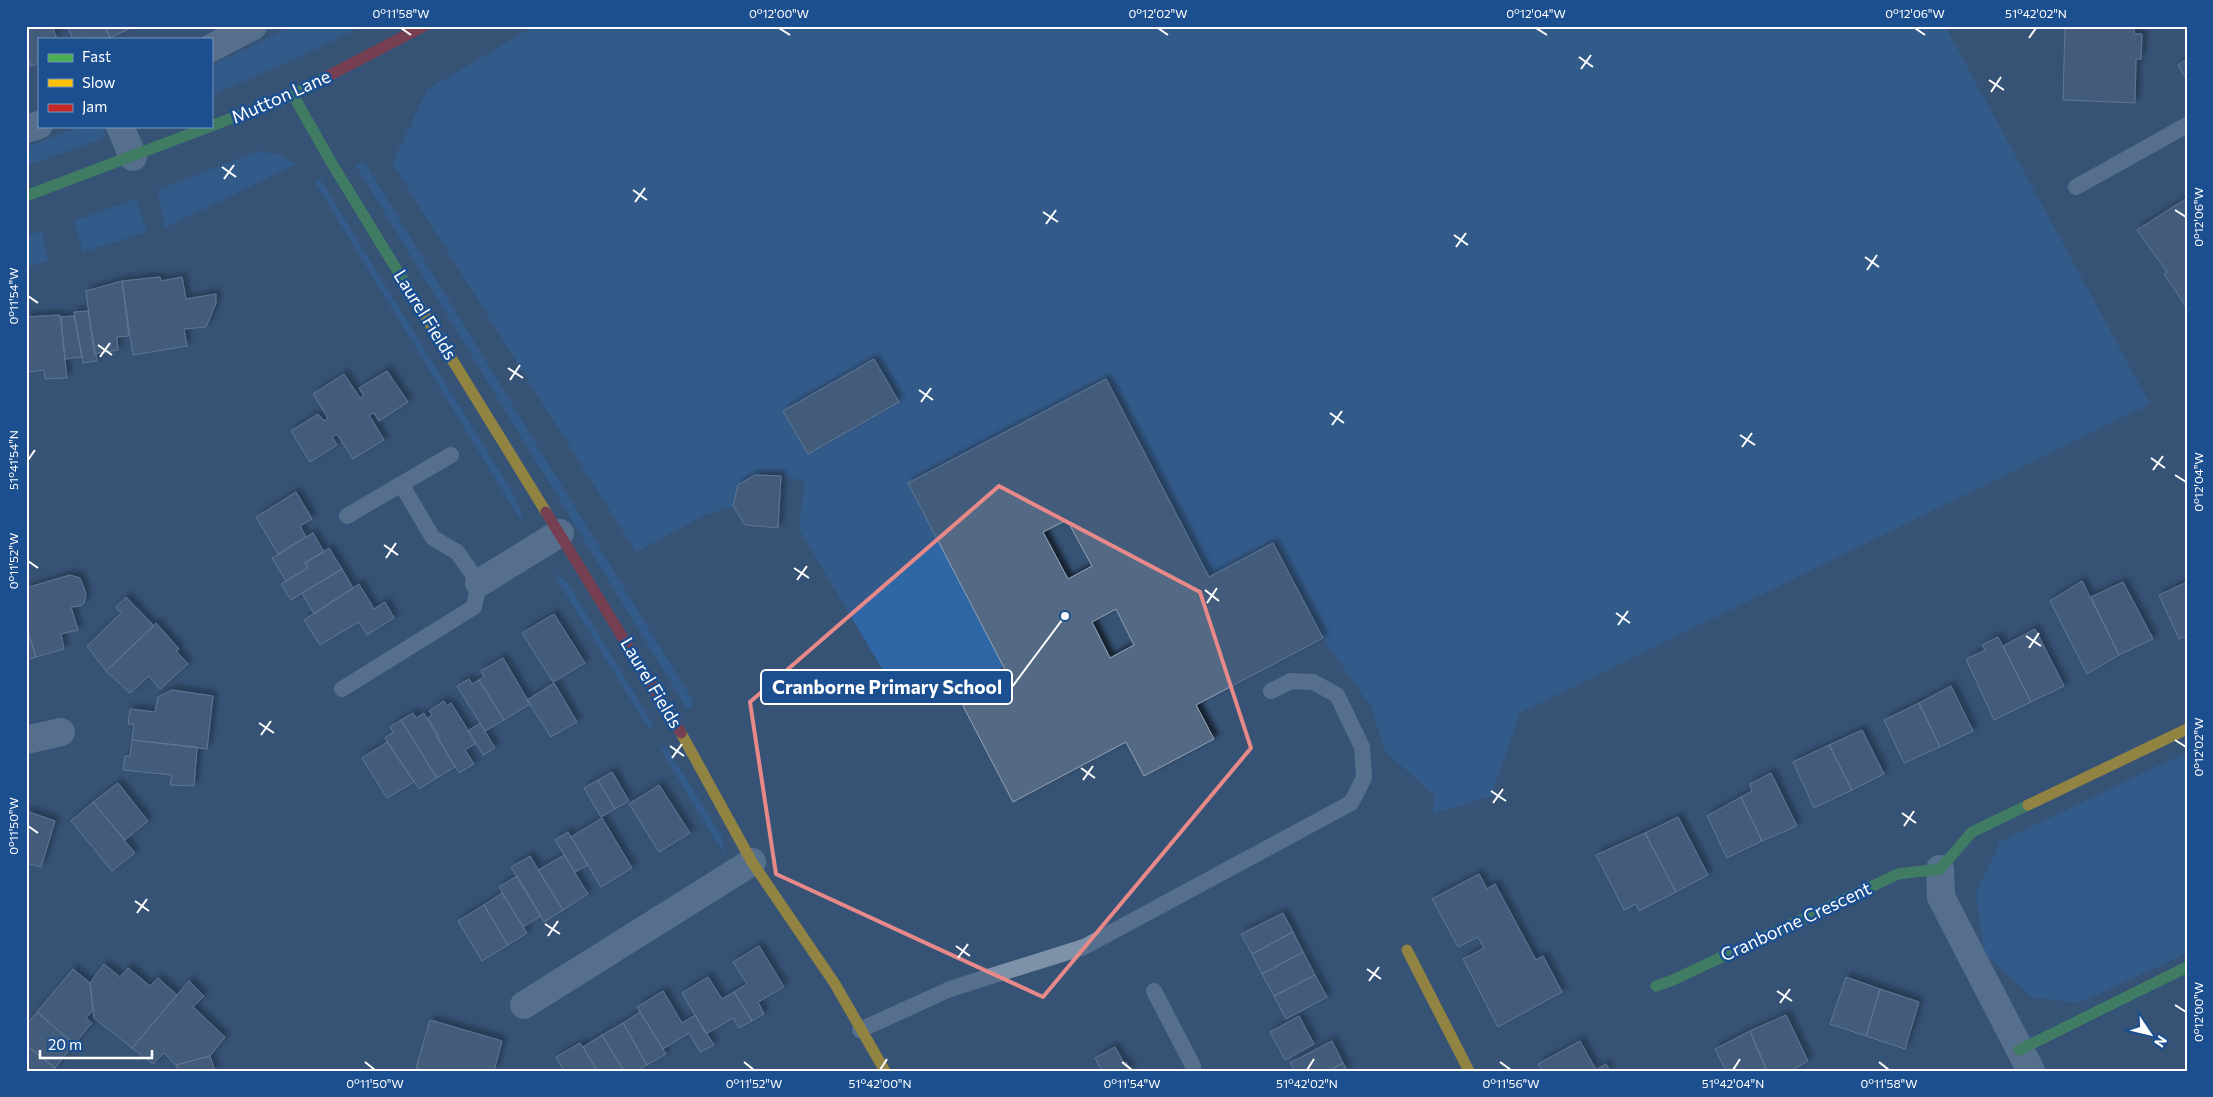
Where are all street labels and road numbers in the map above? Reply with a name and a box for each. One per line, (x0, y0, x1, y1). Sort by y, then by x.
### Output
street label: Mutton Lane (228, 64, 333, 128)
street label: Laurel Fields (390, 265, 462, 363)
street label: Laurel Fields (616, 633, 687, 732)
street label: Cranborne Crescent (1717, 876, 1875, 966)

